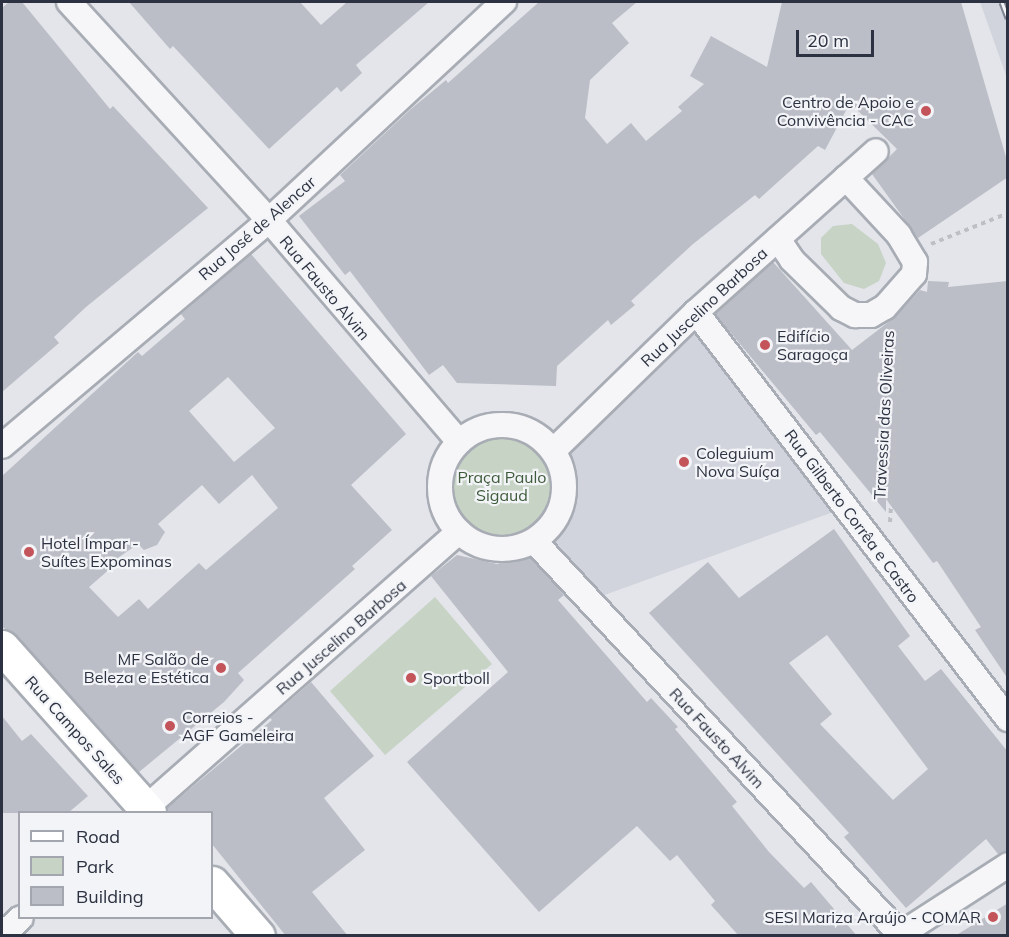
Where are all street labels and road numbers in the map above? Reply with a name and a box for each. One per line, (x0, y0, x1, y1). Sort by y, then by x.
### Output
street label: Rua José de Alencar (195, 172, 319, 284)
street label: Rua Fausto Alvim (276, 232, 374, 344)
street label: Rua Juscelino Barbosa (637, 243, 771, 371)
street label: Travessia das Oliveiras (870, 330, 898, 500)
street label: Rua Gilberto Corrêa e Castro (781, 426, 923, 606)
street label: Rua Juscelino Barbosa (272, 575, 410, 699)
street label: Rua Campos Sales (21, 672, 129, 788)
street label: Rua Fausto Alvim (666, 684, 768, 792)

